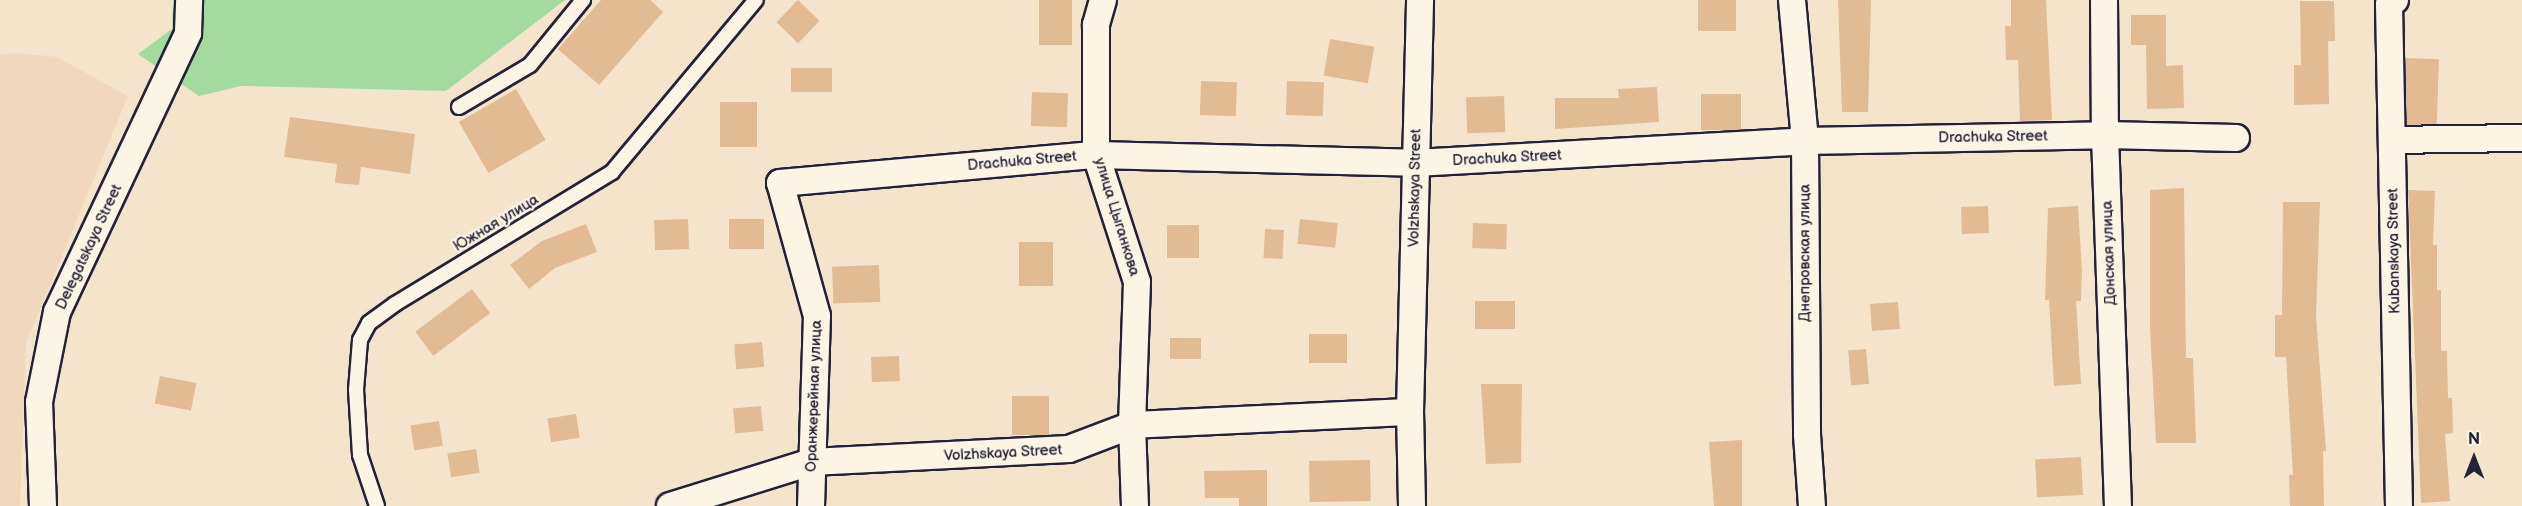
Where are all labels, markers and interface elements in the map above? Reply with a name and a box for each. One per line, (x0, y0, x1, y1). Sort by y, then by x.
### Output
street label: Drachuka Street (1938, 127, 2048, 147)
street label: Volzhskaya Street (1405, 129, 1425, 247)
street label: Drachuka Street (1452, 146, 1562, 170)
street label: Drachuka Street (966, 147, 1078, 175)
street label: улица Цыганкова (1090, 156, 1144, 278)
street label: Delegatskaya Street (52, 181, 126, 313)
street label: Днепровская улица (1796, 184, 1814, 322)
street label: Kubanskaya Street (2384, 188, 2404, 314)
street label: Южная улица (450, 190, 542, 256)
street label: Донская улица (2098, 200, 2120, 306)
street label: Оранжерейная улица (802, 320, 826, 472)
north arrow (2444, 428, 2504, 488)
text: N (2468, 430, 2480, 449)
street label: Volzhskaya Street (943, 441, 1063, 465)

